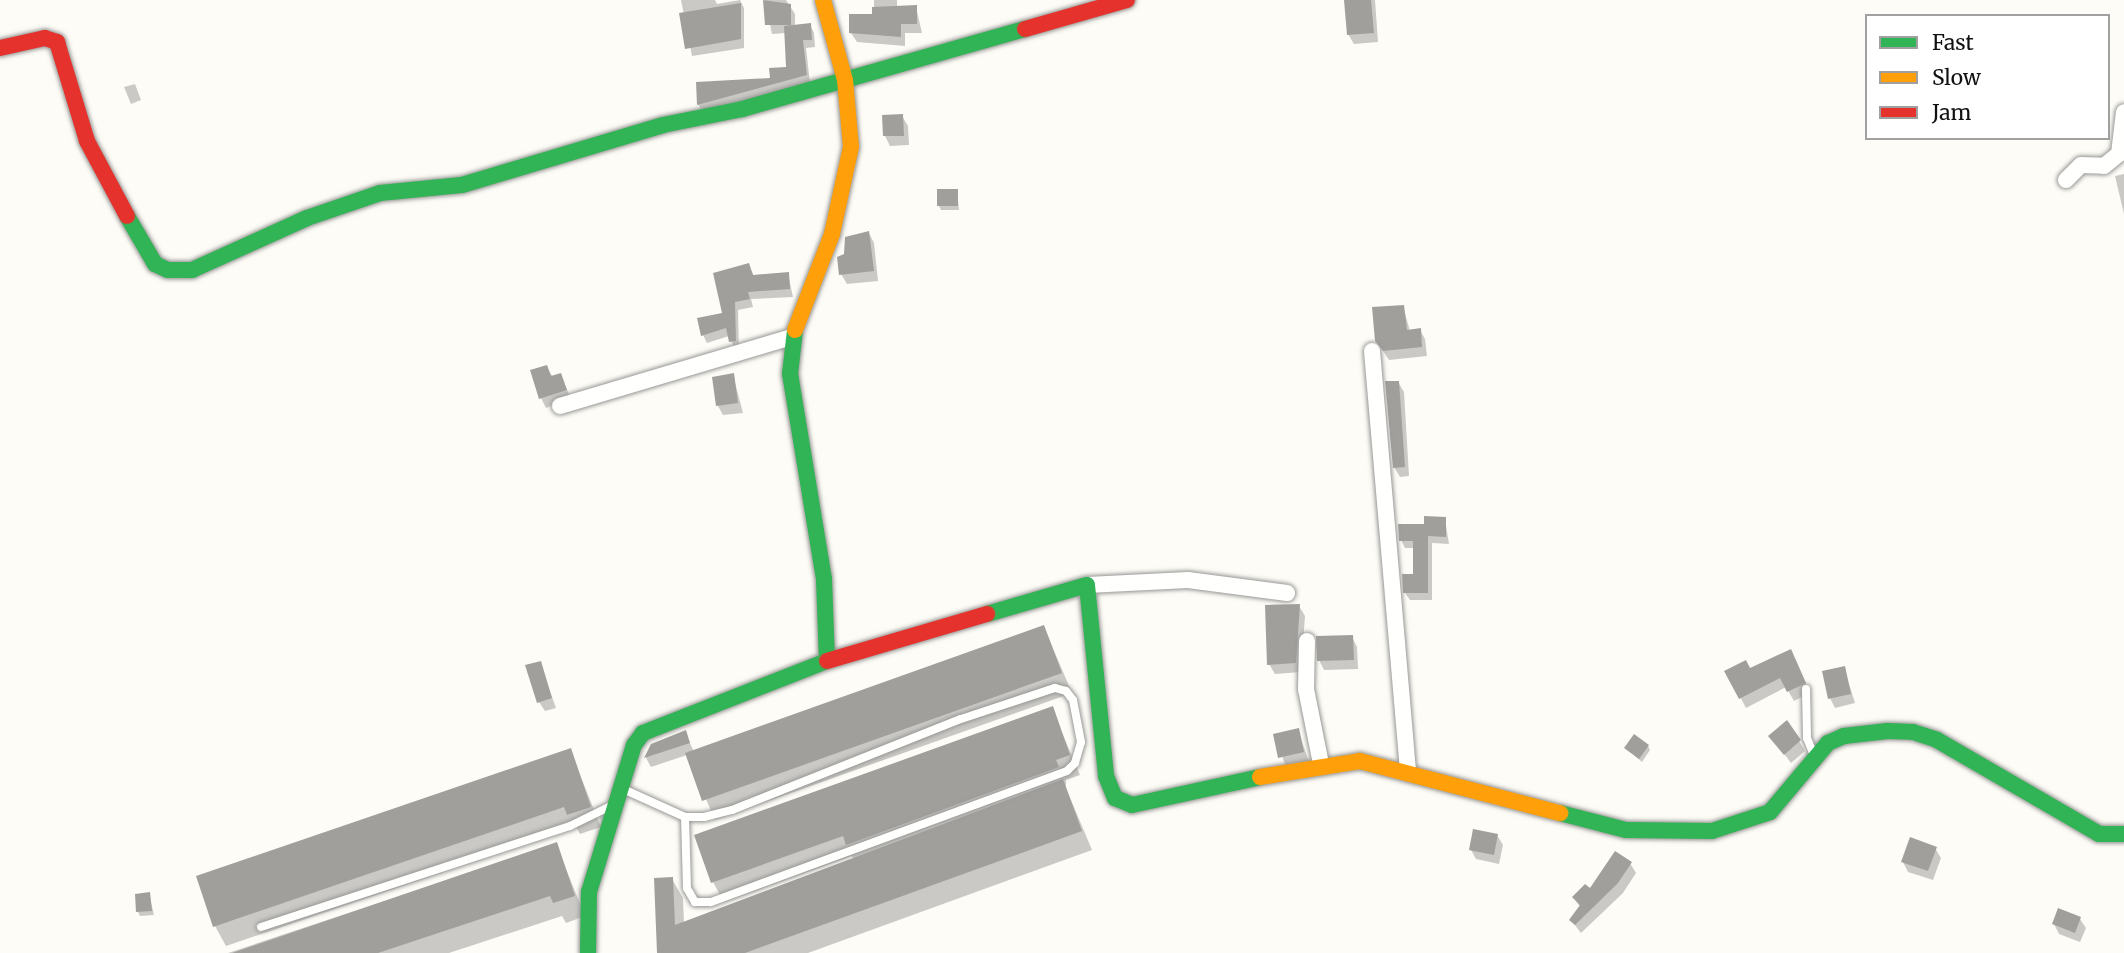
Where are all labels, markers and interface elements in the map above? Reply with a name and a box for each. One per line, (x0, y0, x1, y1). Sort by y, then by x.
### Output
legend (1865, 14, 2110, 140)
text: Fast (1932, 29, 1974, 56)
text: Slow (1932, 64, 1981, 91)
text: Jam (1932, 99, 1971, 126)

